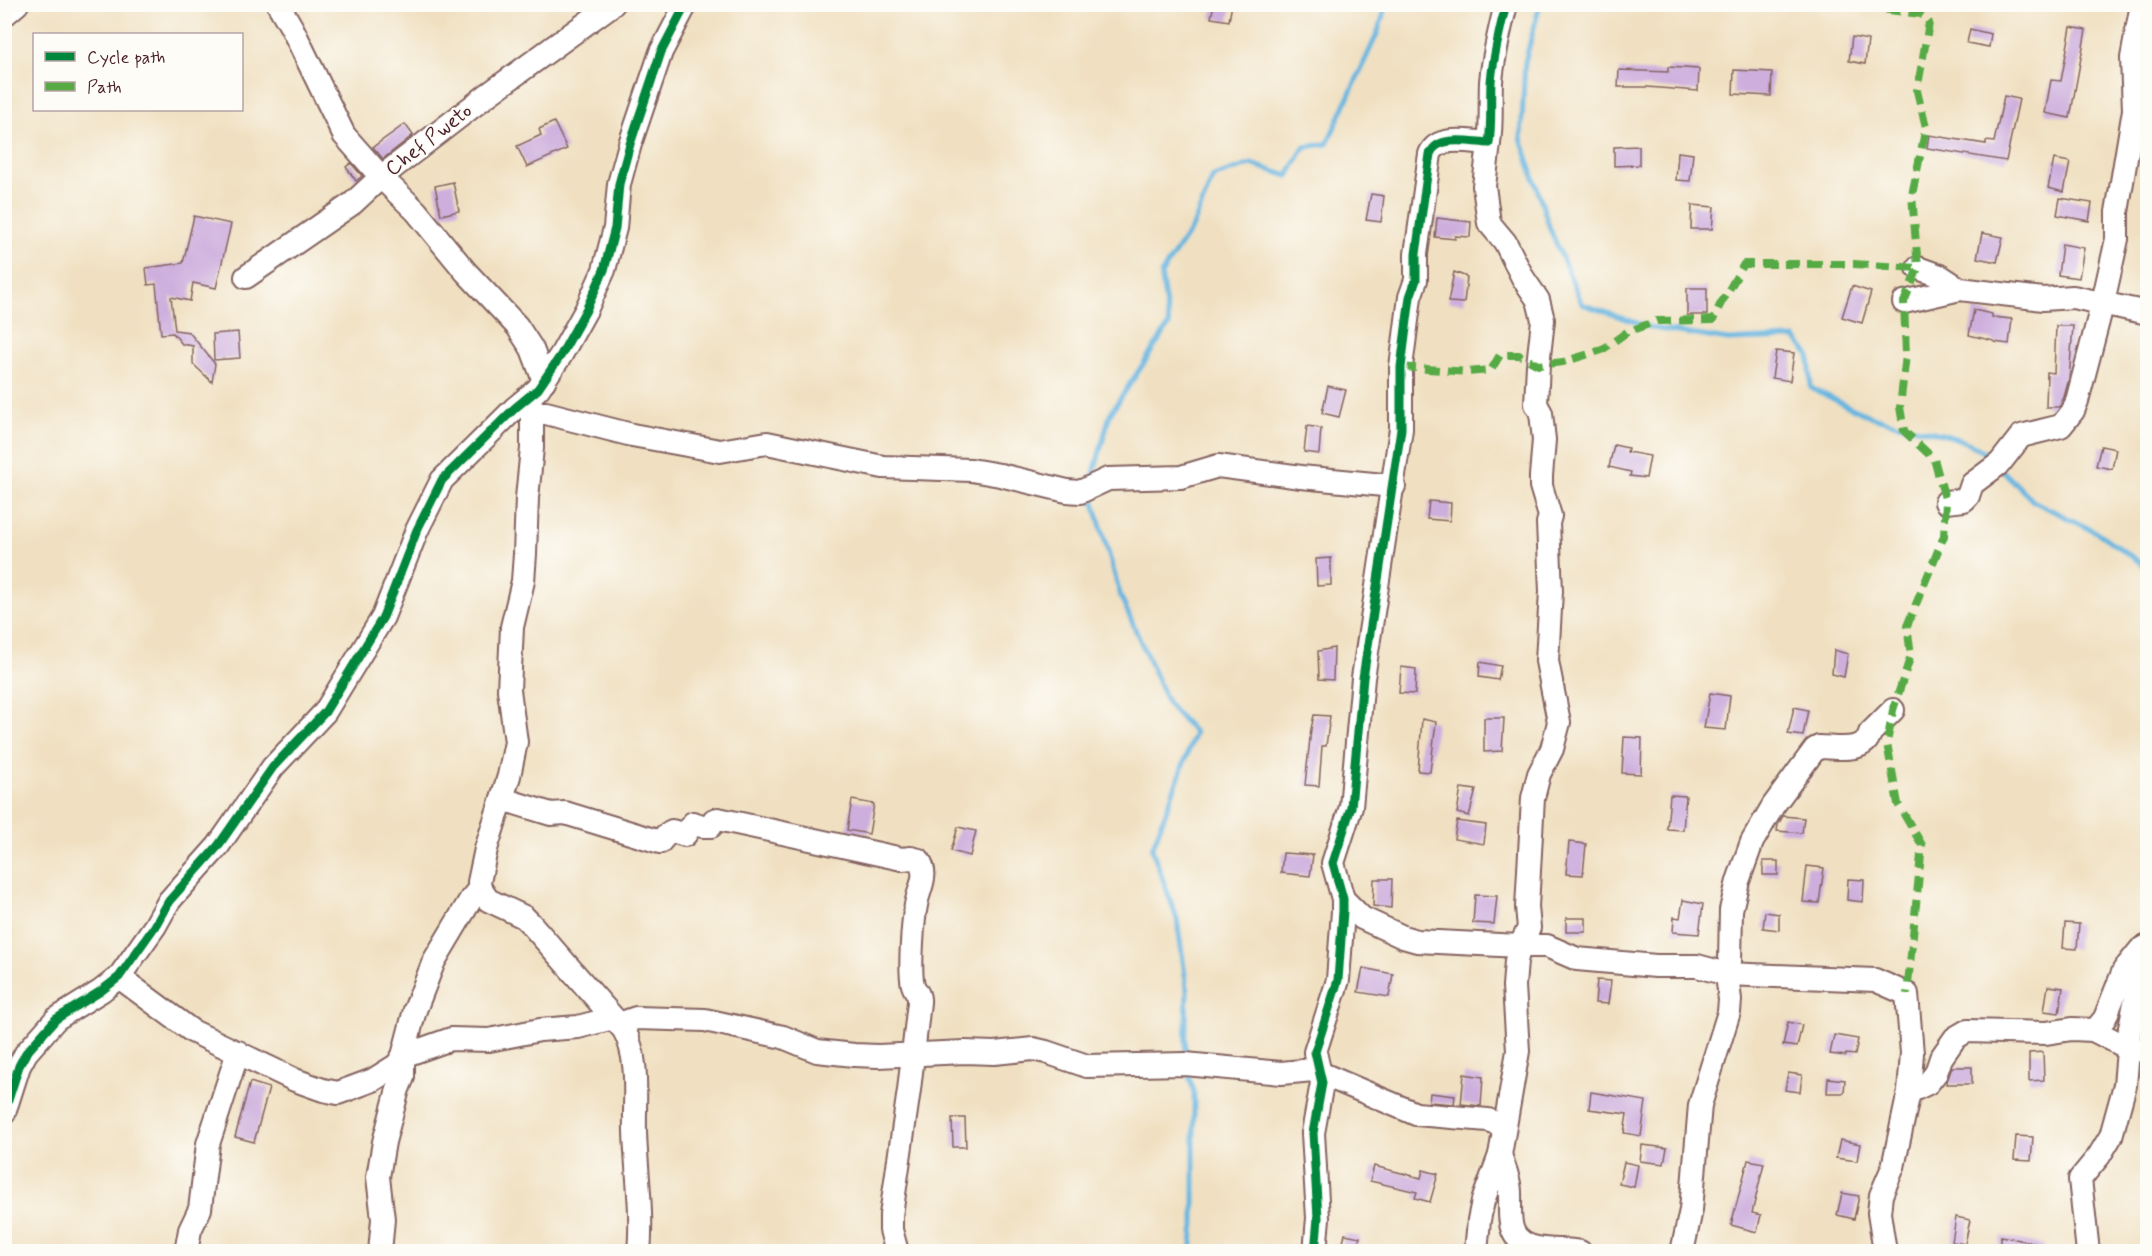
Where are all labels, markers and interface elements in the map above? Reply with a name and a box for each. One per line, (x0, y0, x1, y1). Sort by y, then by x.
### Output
legend (33, 33, 243, 111)
text: Cycle path (87, 46, 165, 70)
text: Path (87, 76, 122, 100)
street label: Chef Pweto (380, 97, 478, 183)

